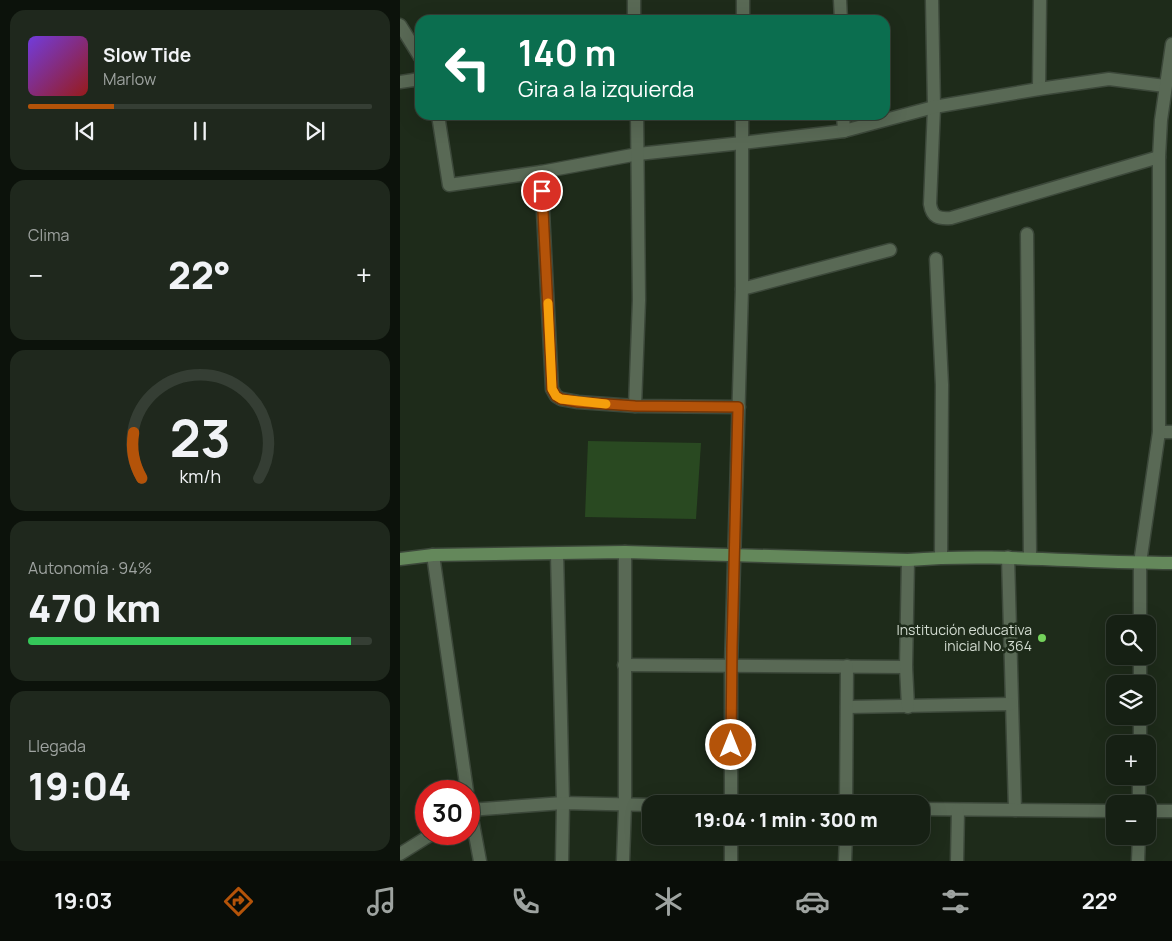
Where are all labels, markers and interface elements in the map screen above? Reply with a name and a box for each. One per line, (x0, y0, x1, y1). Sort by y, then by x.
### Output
text: 140 m (518, 29, 616, 77)
icon: left (435, 35, 500, 100)
text: Slow Tide (103, 42, 191, 68)
text: Marlow (103, 68, 156, 90)
text: Gira a la izquierda (518, 74, 694, 104)
icon: previous (71, 117, 99, 145)
icon: pause (186, 117, 214, 145)
icon: next (301, 117, 329, 145)
pin (521, 170, 563, 212)
icon: arrive (528, 177, 556, 205)
text: Clima (28, 224, 69, 246)
text: 22° (168, 248, 231, 300)
text: − (28, 256, 43, 294)
text: + (356, 256, 372, 294)
text: 23 (169, 402, 231, 473)
text: km/h (179, 464, 221, 488)
text: Autonomía · 94% (28, 557, 152, 579)
text: 470 km (28, 581, 161, 633)
map controls (1106, 615, 1156, 845)
button: search (1106, 615, 1156, 665)
place label: Institución educativa inicial No. 364 (896, 620, 1032, 655)
marker: Institución educativa inicial No. 364 (1036, 632, 1048, 644)
button: layers (1106, 675, 1156, 725)
position arrow (704, 718, 756, 770)
text: Llegada (28, 735, 86, 757)
button: + (1106, 735, 1156, 785)
text: 19:04 (28, 759, 131, 811)
speed limit sign: 30 (415, 780, 480, 845)
button: − (1106, 795, 1156, 845)
text: 19:04 · 1 min · 300 m (694, 807, 878, 833)
icon: directions (221, 884, 256, 919)
icon: music (364, 884, 399, 919)
icon: phone (508, 884, 543, 919)
icon: climate (651, 884, 686, 919)
icon: car (795, 884, 830, 919)
icon: filters (938, 884, 973, 919)
text: 19:03 (54, 886, 112, 916)
text: 22° (1082, 886, 1118, 916)

